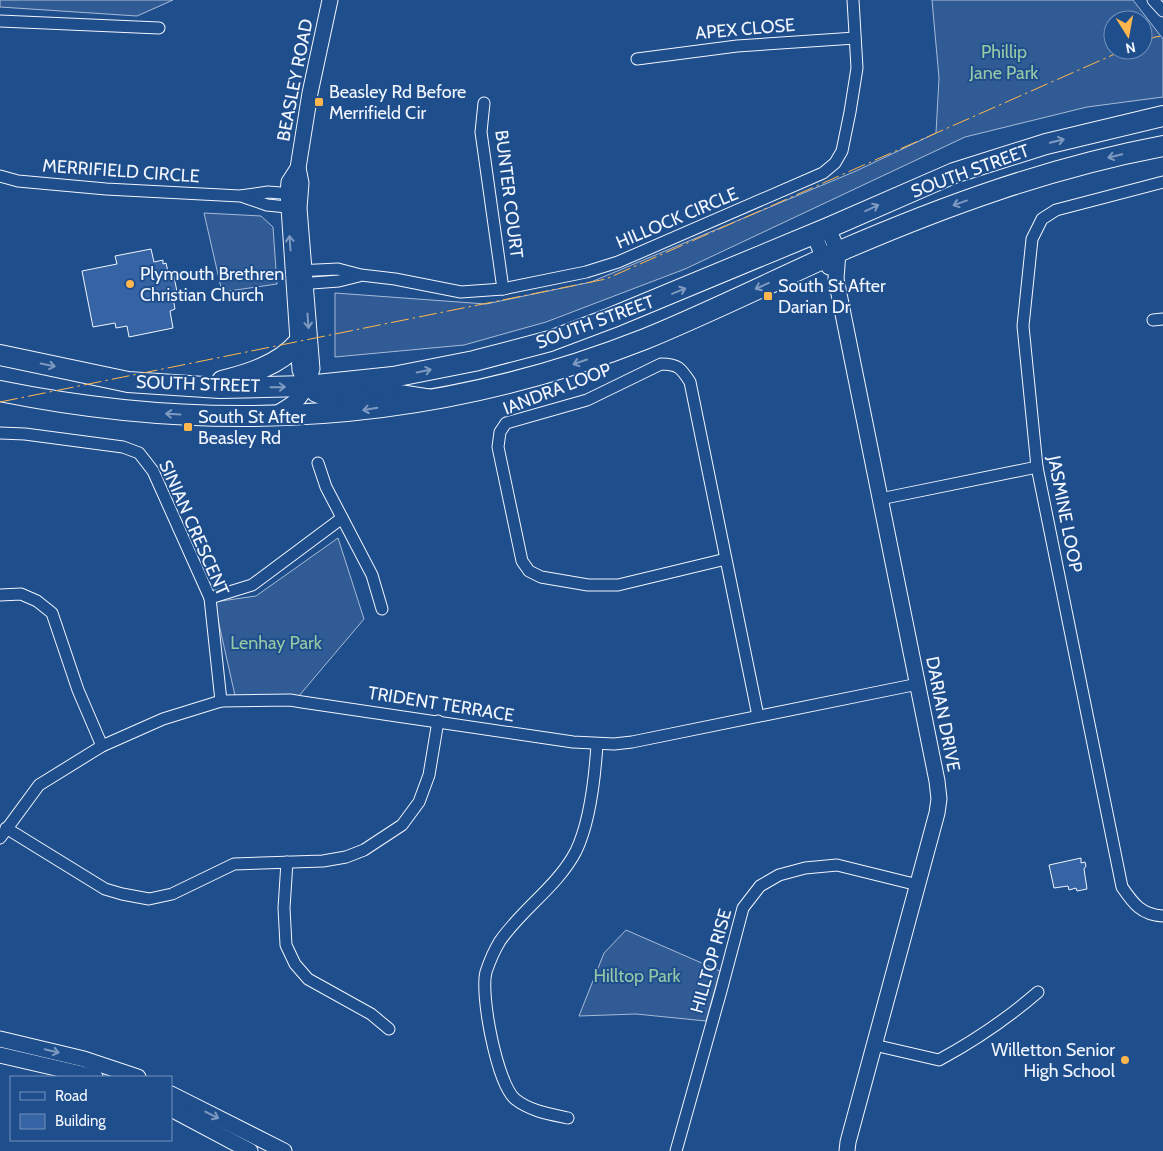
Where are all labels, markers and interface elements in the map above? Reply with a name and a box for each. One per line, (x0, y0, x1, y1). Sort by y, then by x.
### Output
north arrow (1103, 10, 1153, 60)
street label: APEX CLOSE (694, 14, 796, 44)
street label: BEASLEY ROAD (272, 17, 318, 143)
text: N (1124, 38, 1137, 58)
park label: Phillip Jane Park (969, 41, 1039, 84)
place label: Beasley Rd Before Merrifield Cir (329, 81, 466, 124)
marker: Beasley Rd Before Merrifield Cir (313, 96, 325, 108)
street label: BUNTER COURT (490, 129, 528, 260)
one-way arrow (1049, 136, 1065, 145)
street label: SOUTH STREET (908, 139, 1033, 203)
one-way arrow (1108, 152, 1124, 161)
street label: MERRIFIELD CIRCLE (42, 155, 200, 187)
street label: HILLOCK CIRCLE (613, 182, 741, 254)
one-way arrow (953, 199, 968, 208)
one-way arrow (864, 203, 879, 213)
one-way arrow (286, 235, 295, 251)
place label: Plymouth Brethren Christian Church (140, 263, 284, 306)
place label: South St After Darian Dr (778, 275, 886, 318)
marker: Plymouth Brethren Christian Church (124, 278, 136, 290)
one-way arrow (755, 282, 770, 292)
one-way arrow (671, 286, 686, 295)
street label: SOUTH STREET (533, 290, 658, 354)
marker: South St After Darian Dr (762, 290, 774, 302)
one-way arrow (303, 313, 313, 329)
street label: IANDRA LOOP (500, 358, 614, 420)
one-way arrow (572, 358, 588, 368)
one-way arrow (39, 361, 55, 370)
one-way arrow (416, 366, 432, 375)
street label: SOUTH STREET (136, 371, 261, 397)
one-way arrow (270, 382, 286, 392)
one-way arrow (362, 404, 378, 414)
place label: South St After Beasley Rd (198, 406, 306, 449)
one-way arrow (165, 409, 181, 418)
marker: South St After Beasley Rd (182, 421, 194, 433)
street label: JASMINE LOOP (1043, 453, 1087, 574)
street label: SINIAN CRESCENT (154, 457, 234, 599)
park label: Lenhay Park (230, 632, 323, 654)
street label: DARIAN DRIVE (921, 655, 965, 773)
street label: TRIDENT TERRACE (366, 682, 516, 726)
street label: HILLTOP RISE (686, 906, 736, 1016)
park label: Hilltop Park (593, 965, 682, 987)
place label: Willetton Senior High School (991, 1039, 1116, 1082)
one-way arrow (43, 1047, 59, 1056)
marker: Willetton Senior High School (1119, 1054, 1131, 1066)
legend (10, 1076, 172, 1141)
text: Road (55, 1087, 88, 1105)
one-way arrow (205, 1110, 220, 1120)
text: Building (55, 1112, 106, 1130)

